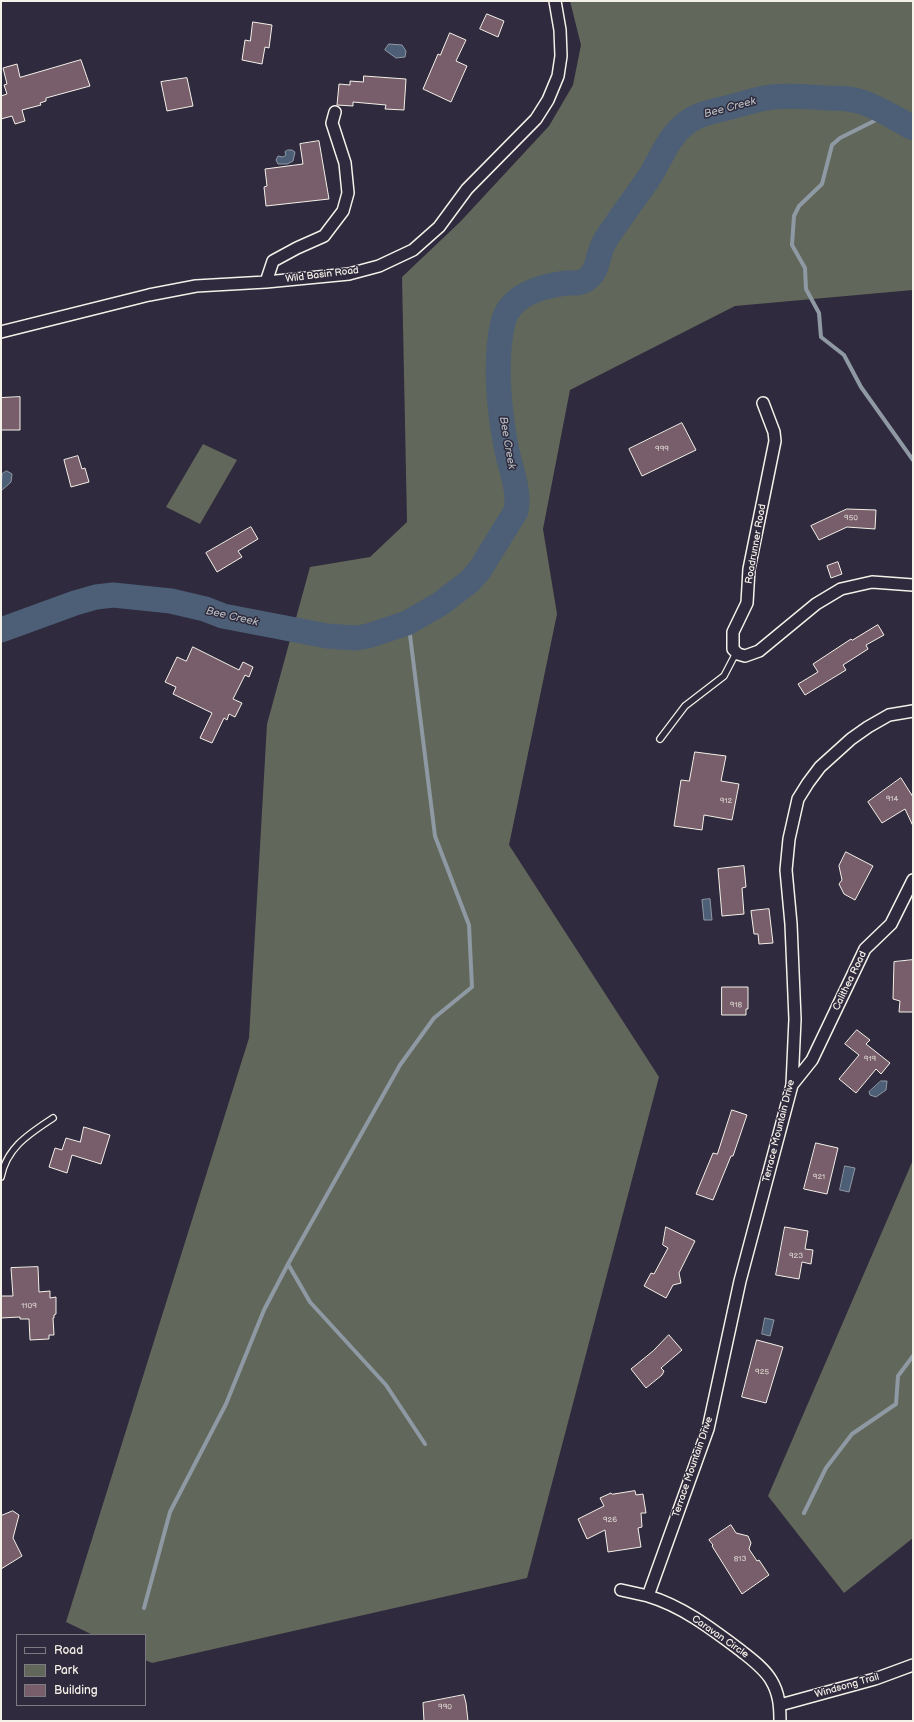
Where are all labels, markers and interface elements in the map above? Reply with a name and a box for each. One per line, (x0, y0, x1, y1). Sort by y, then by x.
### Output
water label: Bee Creek (703, 95, 757, 121)
street label: Wild Basin Road (285, 265, 359, 285)
water label: Bee Creek (496, 416, 518, 470)
house number: 999 (655, 444, 669, 454)
street label: Roadrunner Road (743, 503, 769, 585)
house number: 950 (844, 513, 858, 523)
water label: Bee Creek (205, 605, 259, 629)
house number: 914 (886, 794, 898, 804)
house number: 912 (720, 796, 732, 806)
street label: Calithea Road (830, 949, 870, 1013)
house number: 918 (730, 1000, 742, 1010)
house number: 919 (864, 1054, 876, 1064)
street label: Terrace Mountain Drive (760, 1078, 798, 1184)
house number: 921 (813, 1172, 825, 1182)
house number: 923 (789, 1251, 803, 1261)
house number: 1109 (21, 1301, 37, 1311)
house number: 925 (755, 1367, 769, 1377)
street label: Terrace Mountain Drive (670, 1415, 716, 1519)
house number: 926 (603, 1515, 617, 1525)
house number: 813 (734, 1554, 746, 1564)
street label: Caravan Circle (689, 1613, 751, 1661)
legend (16, 1634, 146, 1706)
text: Road (54, 1643, 83, 1658)
text: Park (54, 1663, 78, 1678)
street label: Windsong Trail (814, 1671, 880, 1701)
text: Building (54, 1683, 98, 1698)
house number: 990 (438, 1702, 452, 1712)

